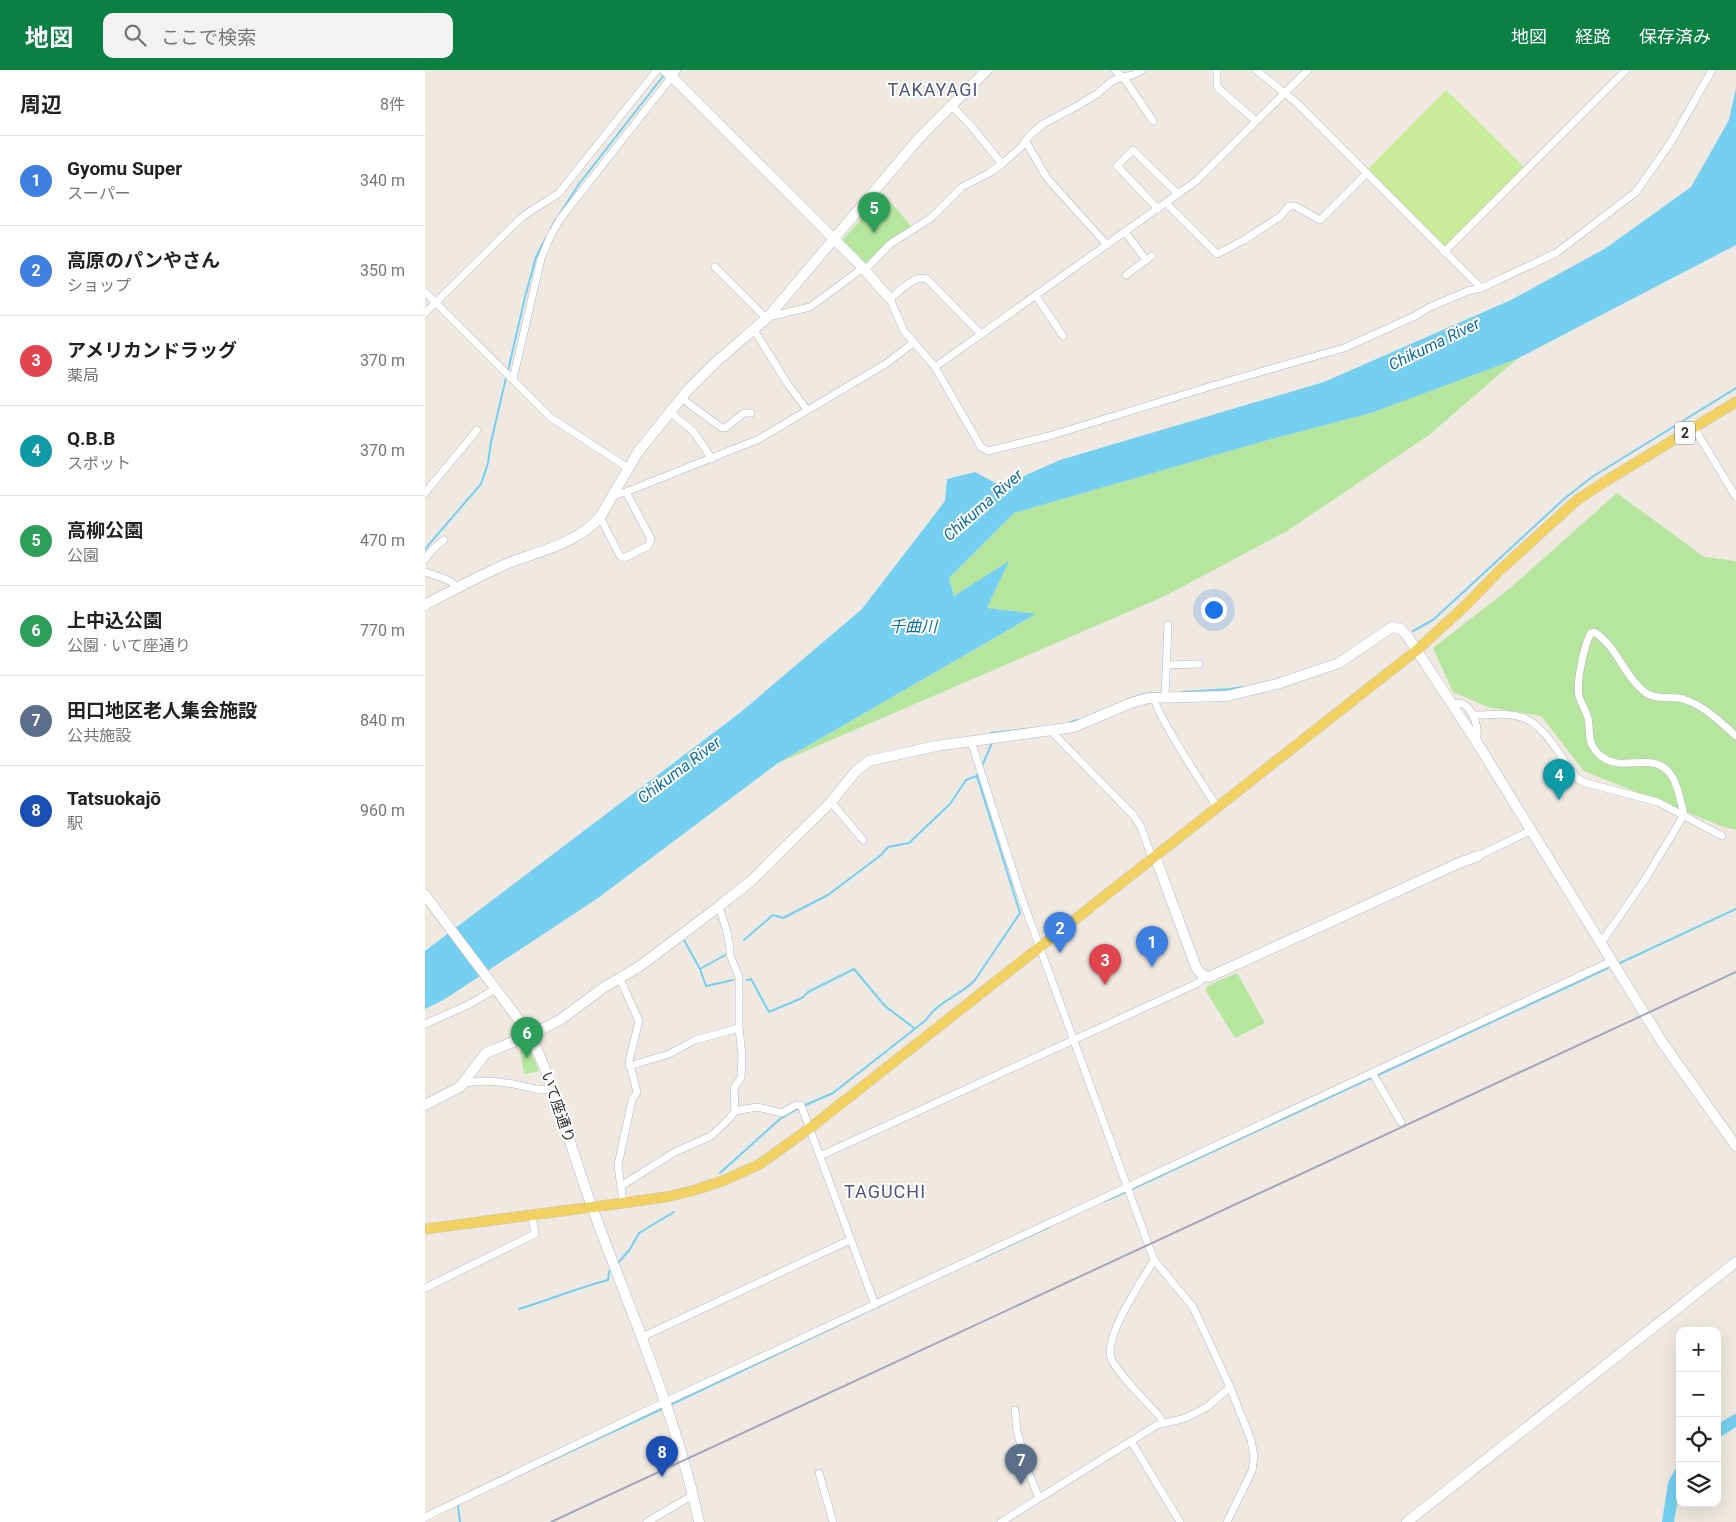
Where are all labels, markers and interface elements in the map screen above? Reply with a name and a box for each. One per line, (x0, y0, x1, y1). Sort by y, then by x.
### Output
search box (103, 13, 453, 58)
icon: search (121, 21, 149, 49)
text: 地図 (25, 24, 73, 52)
text: ここで検索 (161, 26, 256, 49)
text: 地図 (1511, 26, 1547, 47)
text: 経路 (1575, 26, 1611, 47)
text: 保存済み (1639, 26, 1711, 47)
district label: TAKAYAGI (888, 79, 978, 100)
text: 周辺 (20, 93, 62, 117)
text: 8件 (380, 95, 405, 114)
text: Gyomu Super (67, 157, 182, 180)
text: 1 (31, 171, 41, 190)
text: 340 m (360, 171, 405, 190)
text: スーパー (67, 184, 131, 203)
pin: 5 (858, 192, 890, 233)
text: 高原のパンやさん (67, 249, 220, 272)
text: 2 (31, 261, 41, 280)
text: 350 m (360, 261, 405, 280)
text: ショップ (67, 276, 131, 295)
water label: Chikuma River (1385, 313, 1483, 374)
text: アメリカンドラッグ (67, 339, 237, 362)
text: 3 (31, 351, 41, 370)
text: 370 m (360, 351, 405, 370)
text: 薬局 (67, 366, 99, 385)
road number: 2 (1675, 422, 1695, 444)
text: Q.B.B (67, 427, 115, 450)
text: 4 (31, 441, 41, 460)
text: 370 m (360, 441, 405, 460)
text: スポット (67, 454, 131, 473)
water label: Chikuma River (939, 465, 1027, 545)
text: 高柳公園 (67, 519, 143, 542)
text: 5 (31, 531, 41, 550)
text: 470 m (360, 531, 405, 550)
text: 公園 (67, 546, 99, 565)
your location (1201, 597, 1227, 623)
text: 上中込公園 (67, 609, 162, 632)
water label: 千曲川 (889, 617, 939, 636)
text: 6 (31, 621, 41, 640)
text: 770 m (360, 621, 405, 640)
text: 公園 · いて座通り (67, 636, 191, 655)
text: 田口地区老人集会施設 (67, 699, 257, 722)
text: 7 (31, 711, 41, 730)
text: 840 m (360, 711, 405, 730)
text: 公共施設 (67, 726, 131, 745)
water label: Chikuma River (634, 732, 725, 807)
pin: 4 (1543, 759, 1575, 800)
text: Tatsuokajō (67, 787, 161, 810)
text: 8 (31, 801, 41, 820)
text: 960 m (360, 801, 405, 820)
text: 駅 (67, 814, 83, 833)
pin: 2 (1044, 912, 1076, 953)
pin: 1 (1136, 926, 1168, 967)
pin: 3 (1089, 944, 1121, 985)
pin: 6 (511, 1017, 543, 1058)
street label: いて座通り (537, 1069, 579, 1145)
district label: TAGUCHI (844, 1181, 926, 1202)
map controls (1676, 1327, 1721, 1507)
button: + (1676, 1327, 1721, 1372)
button: − (1676, 1372, 1721, 1417)
button: locate (1676, 1417, 1721, 1462)
pin: 8 (646, 1436, 678, 1477)
pin: 7 (1005, 1444, 1037, 1485)
button: layers (1676, 1462, 1721, 1507)

